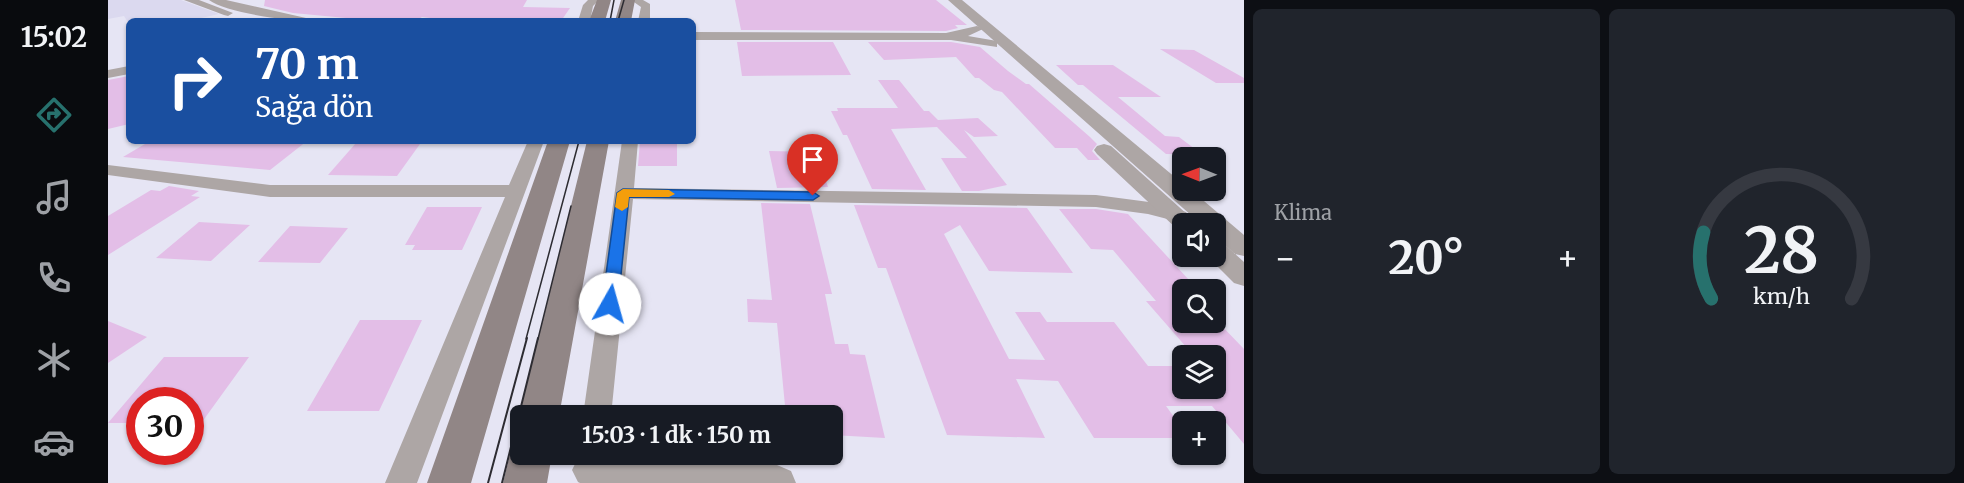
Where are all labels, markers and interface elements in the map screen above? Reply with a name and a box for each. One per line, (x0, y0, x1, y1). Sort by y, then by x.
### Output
text: 15:02 (21, 20, 87, 54)
text: 70 m (255, 38, 359, 90)
icon: right (156, 42, 234, 120)
text: Sağa dön (255, 90, 373, 124)
icon: directions (33, 94, 75, 136)
pin (787, 134, 838, 196)
icon: arrive (796, 143, 829, 176)
north arrow (1172, 147, 1226, 201)
map controls (1172, 147, 1226, 465)
icon: music (33, 176, 75, 218)
text: Klima (1274, 200, 1332, 225)
text: 28 (1744, 212, 1819, 290)
button: sound (1172, 213, 1226, 267)
text: 20° (1388, 230, 1464, 286)
text: − (1274, 238, 1296, 279)
text: + (1556, 238, 1579, 279)
icon: phone (33, 257, 75, 299)
position arrow (578, 272, 642, 336)
button: search (1172, 279, 1226, 333)
text: km/h (1753, 283, 1810, 310)
icon: climate (33, 339, 75, 381)
button: layers (1172, 345, 1226, 399)
speed limit sign: 30 (126, 387, 204, 465)
button: + (1172, 411, 1226, 465)
icon: car (33, 421, 75, 463)
text: 15:03 · 1 dk · 150 m (582, 421, 771, 449)

